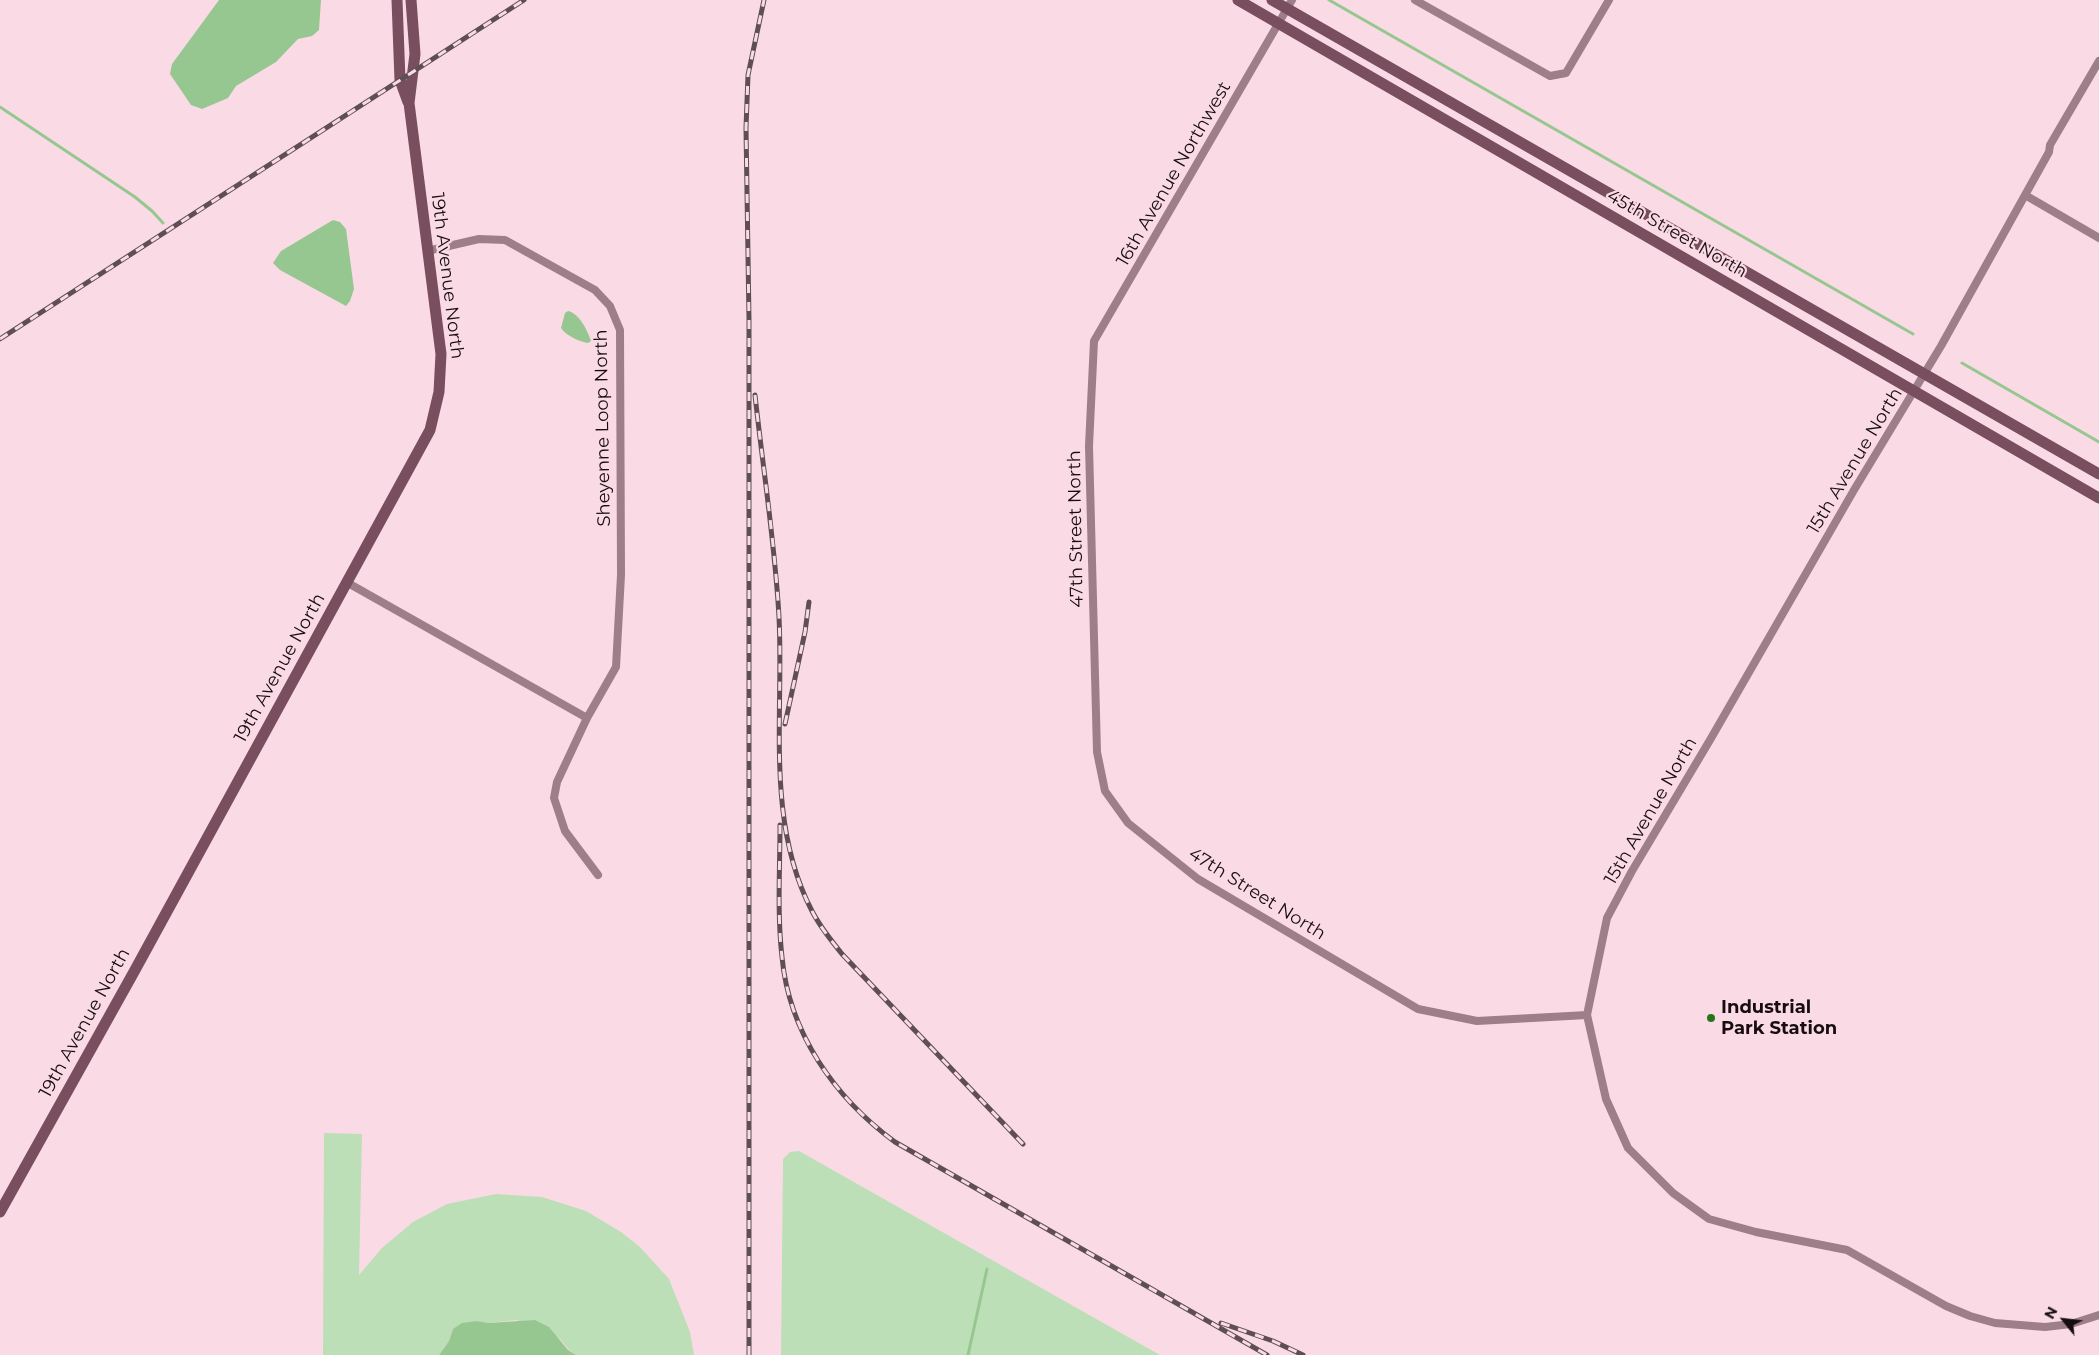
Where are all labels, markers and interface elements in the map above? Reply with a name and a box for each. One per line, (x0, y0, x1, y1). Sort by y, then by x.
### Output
street label: 16th Avenue Northwest (1112, 78, 1236, 270)
street label: 45th Street North (1603, 185, 1751, 283)
street label: 19th Avenue North (426, 192, 468, 360)
street label: Sheyenne Loop North (590, 329, 616, 527)
street label: 15th Avenue North (1803, 384, 1907, 538)
street label: 47th Street North (1064, 450, 1088, 608)
street label: 19th Avenue North (230, 590, 330, 746)
street label: 15th Avenue North (1600, 734, 1702, 888)
street label: 47th Street North (1184, 843, 1330, 945)
street label: 19th Avenue North (35, 945, 135, 1101)
place label: Industrial Park Station (1721, 997, 1837, 1040)
marker: Industrial Park Station (1705, 1012, 1717, 1024)
north arrow (2039, 1295, 2089, 1345)
text: N (2040, 1303, 2061, 1322)

